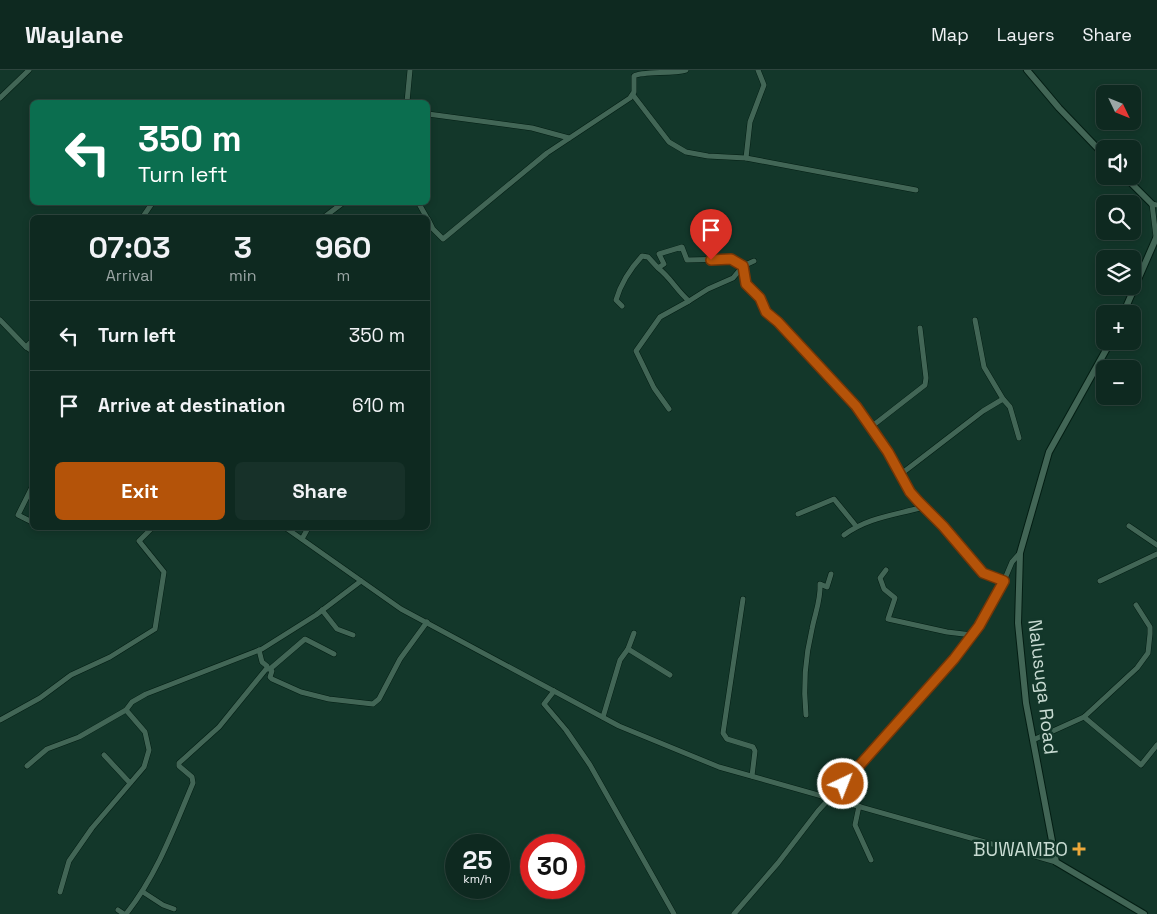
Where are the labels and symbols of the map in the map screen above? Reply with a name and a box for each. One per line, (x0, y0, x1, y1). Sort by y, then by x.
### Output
north arrow (1096, 85, 1141, 130)
pin (690, 209, 732, 260)
street label: Nalusuga Road (1022, 618, 1064, 756)
position arrow (816, 757, 868, 809)
speed limit sign: 30 (520, 834, 585, 899)
place label: BUWAMBO (973, 837, 1068, 862)
marker: BUWAMBO (1072, 842, 1086, 856)

